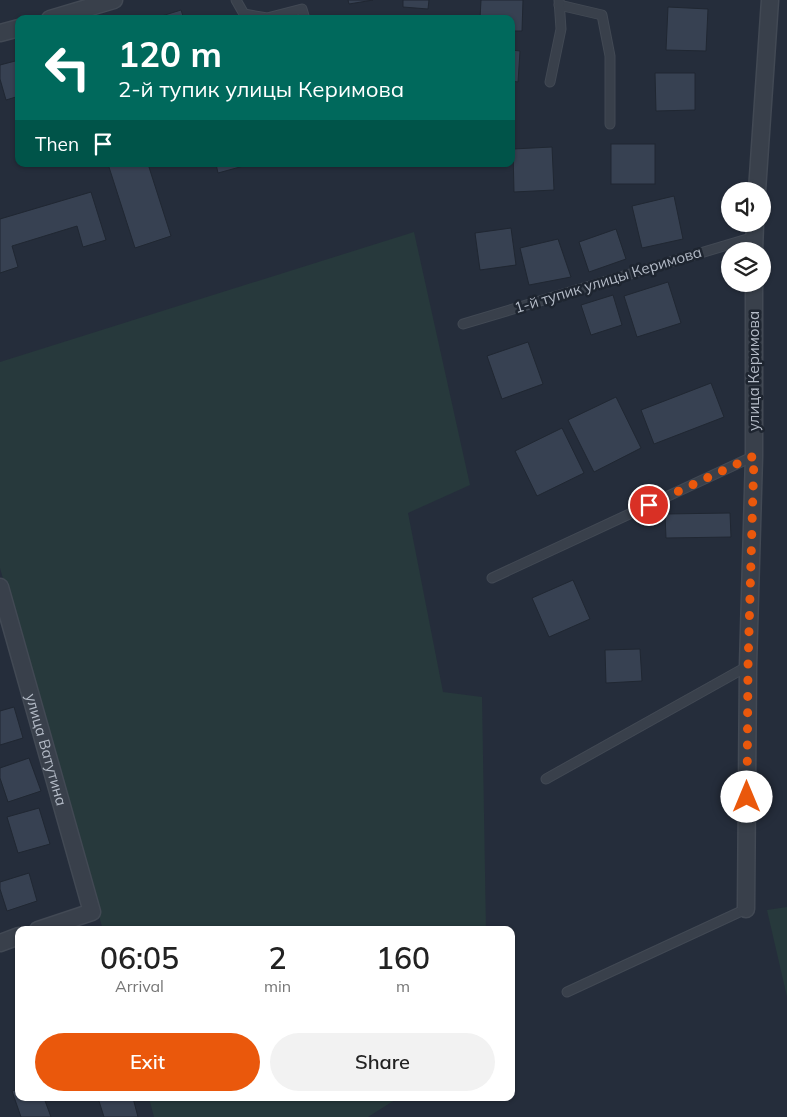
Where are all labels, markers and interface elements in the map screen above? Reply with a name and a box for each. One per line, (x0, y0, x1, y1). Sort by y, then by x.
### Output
text: 120 m (118, 32, 222, 76)
icon: left (35, 35, 100, 100)
text: 2-й тупик улицы Керимова (118, 75, 404, 103)
icon: arrive (89, 130, 117, 158)
text: Then (35, 132, 79, 156)
map controls (721, 182, 771, 292)
button: sound (721, 182, 771, 232)
street label: 1-й тупик улицы Керимова (512, 242, 704, 317)
button: layers (721, 242, 771, 292)
street label: улица Керимова (744, 311, 763, 431)
pin (628, 484, 670, 526)
icon: arrive (635, 491, 663, 519)
street label: улица Ватутина (22, 691, 71, 808)
position arrow (720, 770, 772, 822)
text: 06:05 (100, 939, 179, 977)
text: 2 (269, 939, 287, 977)
text: 160 (376, 939, 430, 977)
text: Arrival (115, 976, 164, 996)
text: min (264, 976, 291, 996)
text: m (396, 976, 410, 996)
button: Exit (35, 1033, 260, 1091)
button: Share (270, 1033, 495, 1091)

